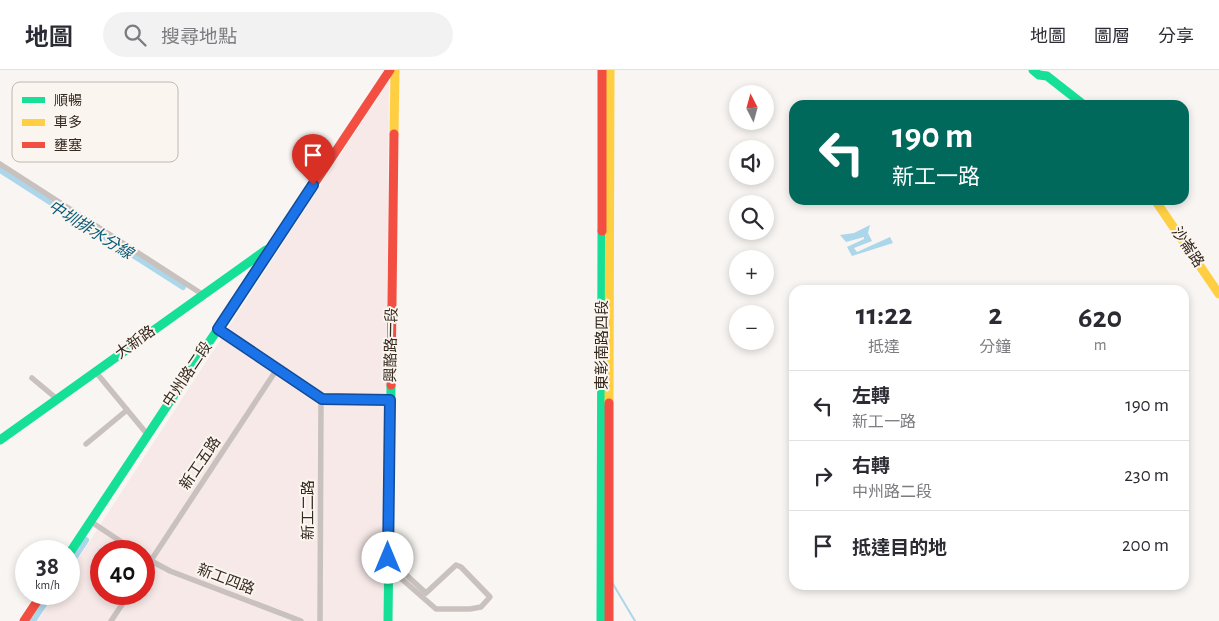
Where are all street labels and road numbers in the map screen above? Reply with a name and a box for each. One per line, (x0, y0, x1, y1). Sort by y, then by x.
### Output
street label: 沙崙路 (1169, 224, 1207, 270)
street label: 東彰南路四段 (594, 300, 610, 390)
street label: 興酪路一段 (382, 307, 400, 383)
street label: 大新路 (112, 322, 158, 362)
street label: 中州路二段 (159, 338, 215, 410)
street label: 新工五路 (177, 434, 223, 492)
street label: 新工二路 (300, 480, 316, 540)
street label: 新工四路 (195, 561, 257, 597)

